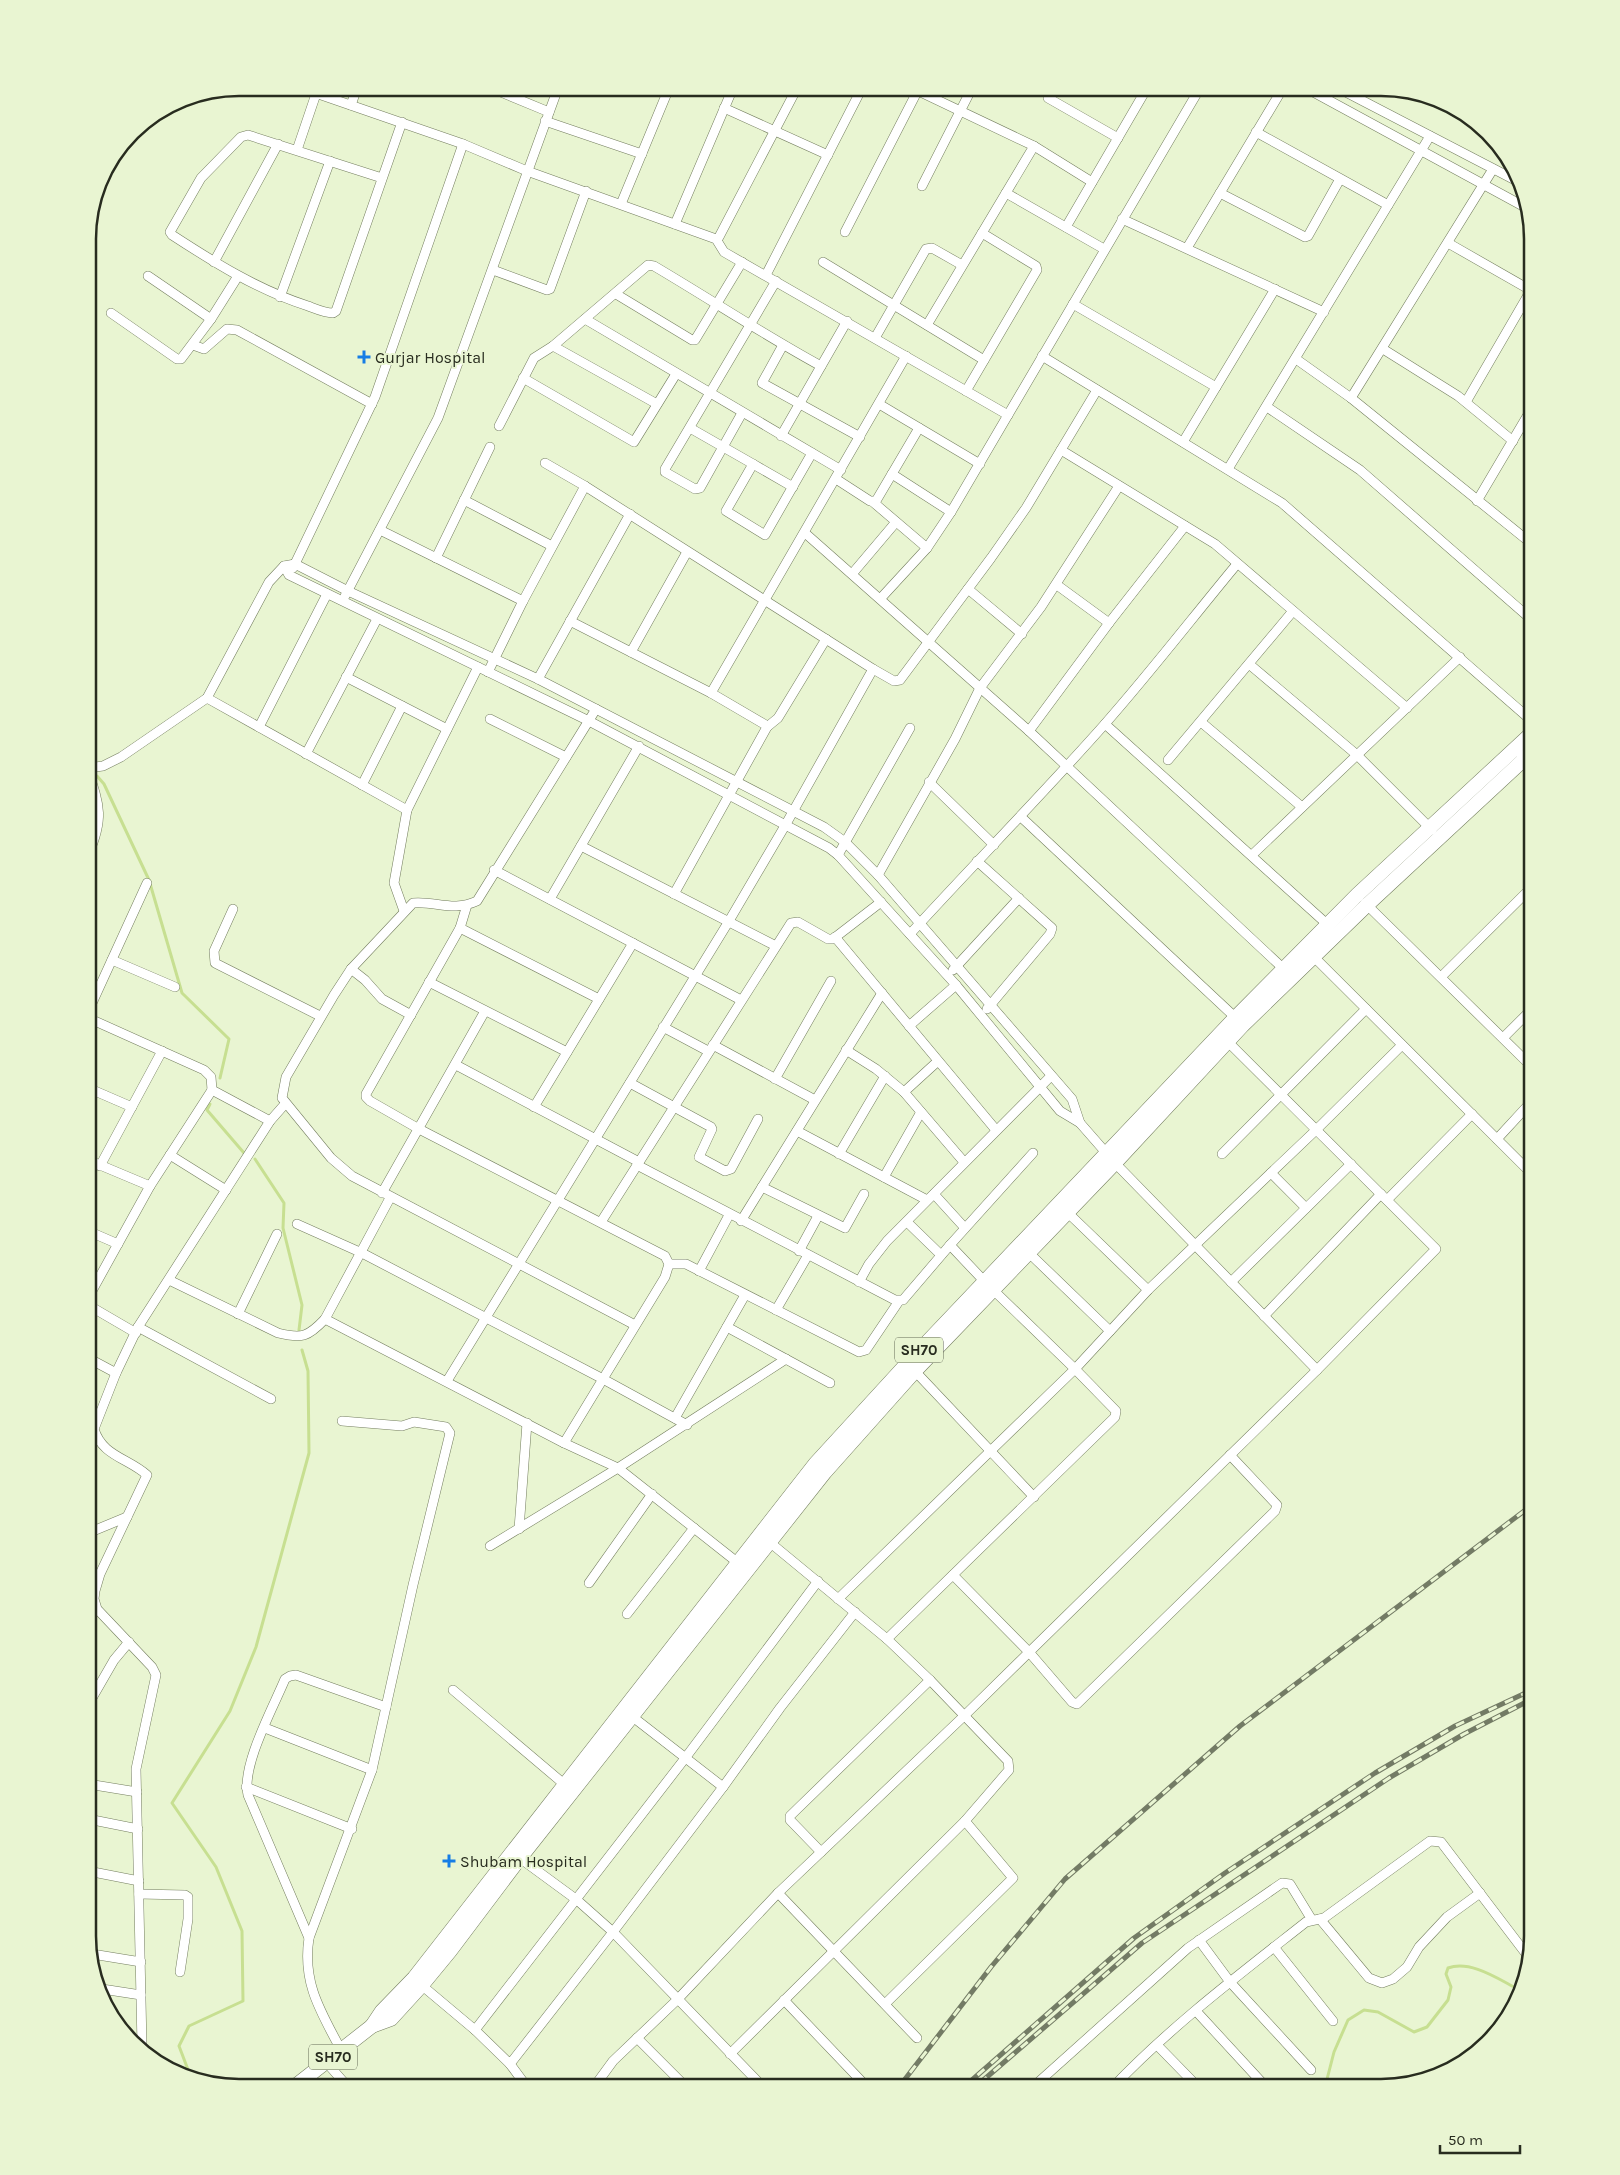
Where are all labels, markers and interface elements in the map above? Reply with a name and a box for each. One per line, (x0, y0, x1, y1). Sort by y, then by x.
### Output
place label: Gurjar Hospital (375, 348, 485, 367)
marker: Gurjar Hospital (357, 350, 371, 364)
road number: SH70 (895, 1338, 943, 1362)
place label: Shubam Hospital (460, 1852, 587, 1871)
marker: Shubam Hospital (442, 1854, 456, 1868)
road number: SH70 (309, 2044, 357, 2070)
scale bar (1440, 2122, 1520, 2154)
text: 50 m (1448, 2131, 1483, 2149)

